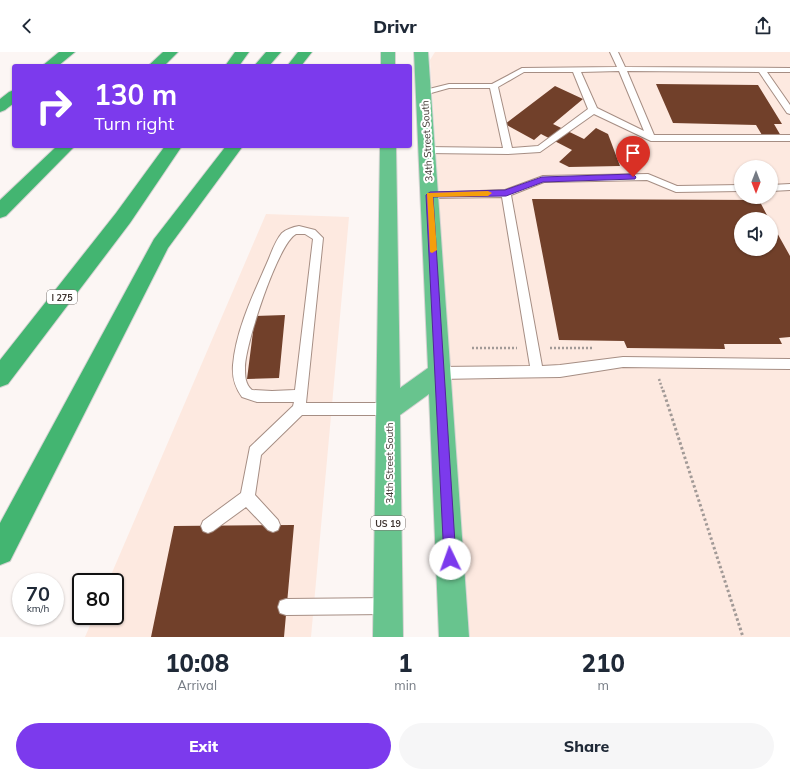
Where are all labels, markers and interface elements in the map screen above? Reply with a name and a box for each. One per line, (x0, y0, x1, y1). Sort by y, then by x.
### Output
icon: back (16, 15, 38, 37)
text: Drivr (373, 15, 417, 38)
icon: share (752, 15, 774, 37)
text: 130 m (94, 77, 177, 112)
icon: right (28, 80, 80, 132)
street label: 34th Street South (418, 100, 436, 182)
text: Turn right (94, 112, 174, 135)
pin (616, 136, 650, 177)
icon: arrive (622, 142, 644, 164)
north arrow (734, 160, 778, 204)
map controls (734, 160, 778, 256)
button: sound (734, 212, 778, 256)
road number: I 275 (47, 290, 77, 304)
street label: 34th Street South (383, 422, 396, 504)
road number: US 19 (371, 516, 405, 530)
position arrow (429, 538, 471, 580)
speed limit sign: 80 (72, 573, 124, 625)
text: 70 (26, 581, 50, 606)
text: km/h (27, 602, 49, 615)
text: 10:08 (165, 648, 229, 678)
text: 1 (398, 648, 413, 678)
text: 210 (582, 648, 625, 678)
text: Arrival (177, 677, 217, 693)
text: min (394, 677, 416, 693)
text: m (597, 677, 609, 693)
button: Exit (16, 723, 391, 769)
button: Share (399, 723, 774, 769)

